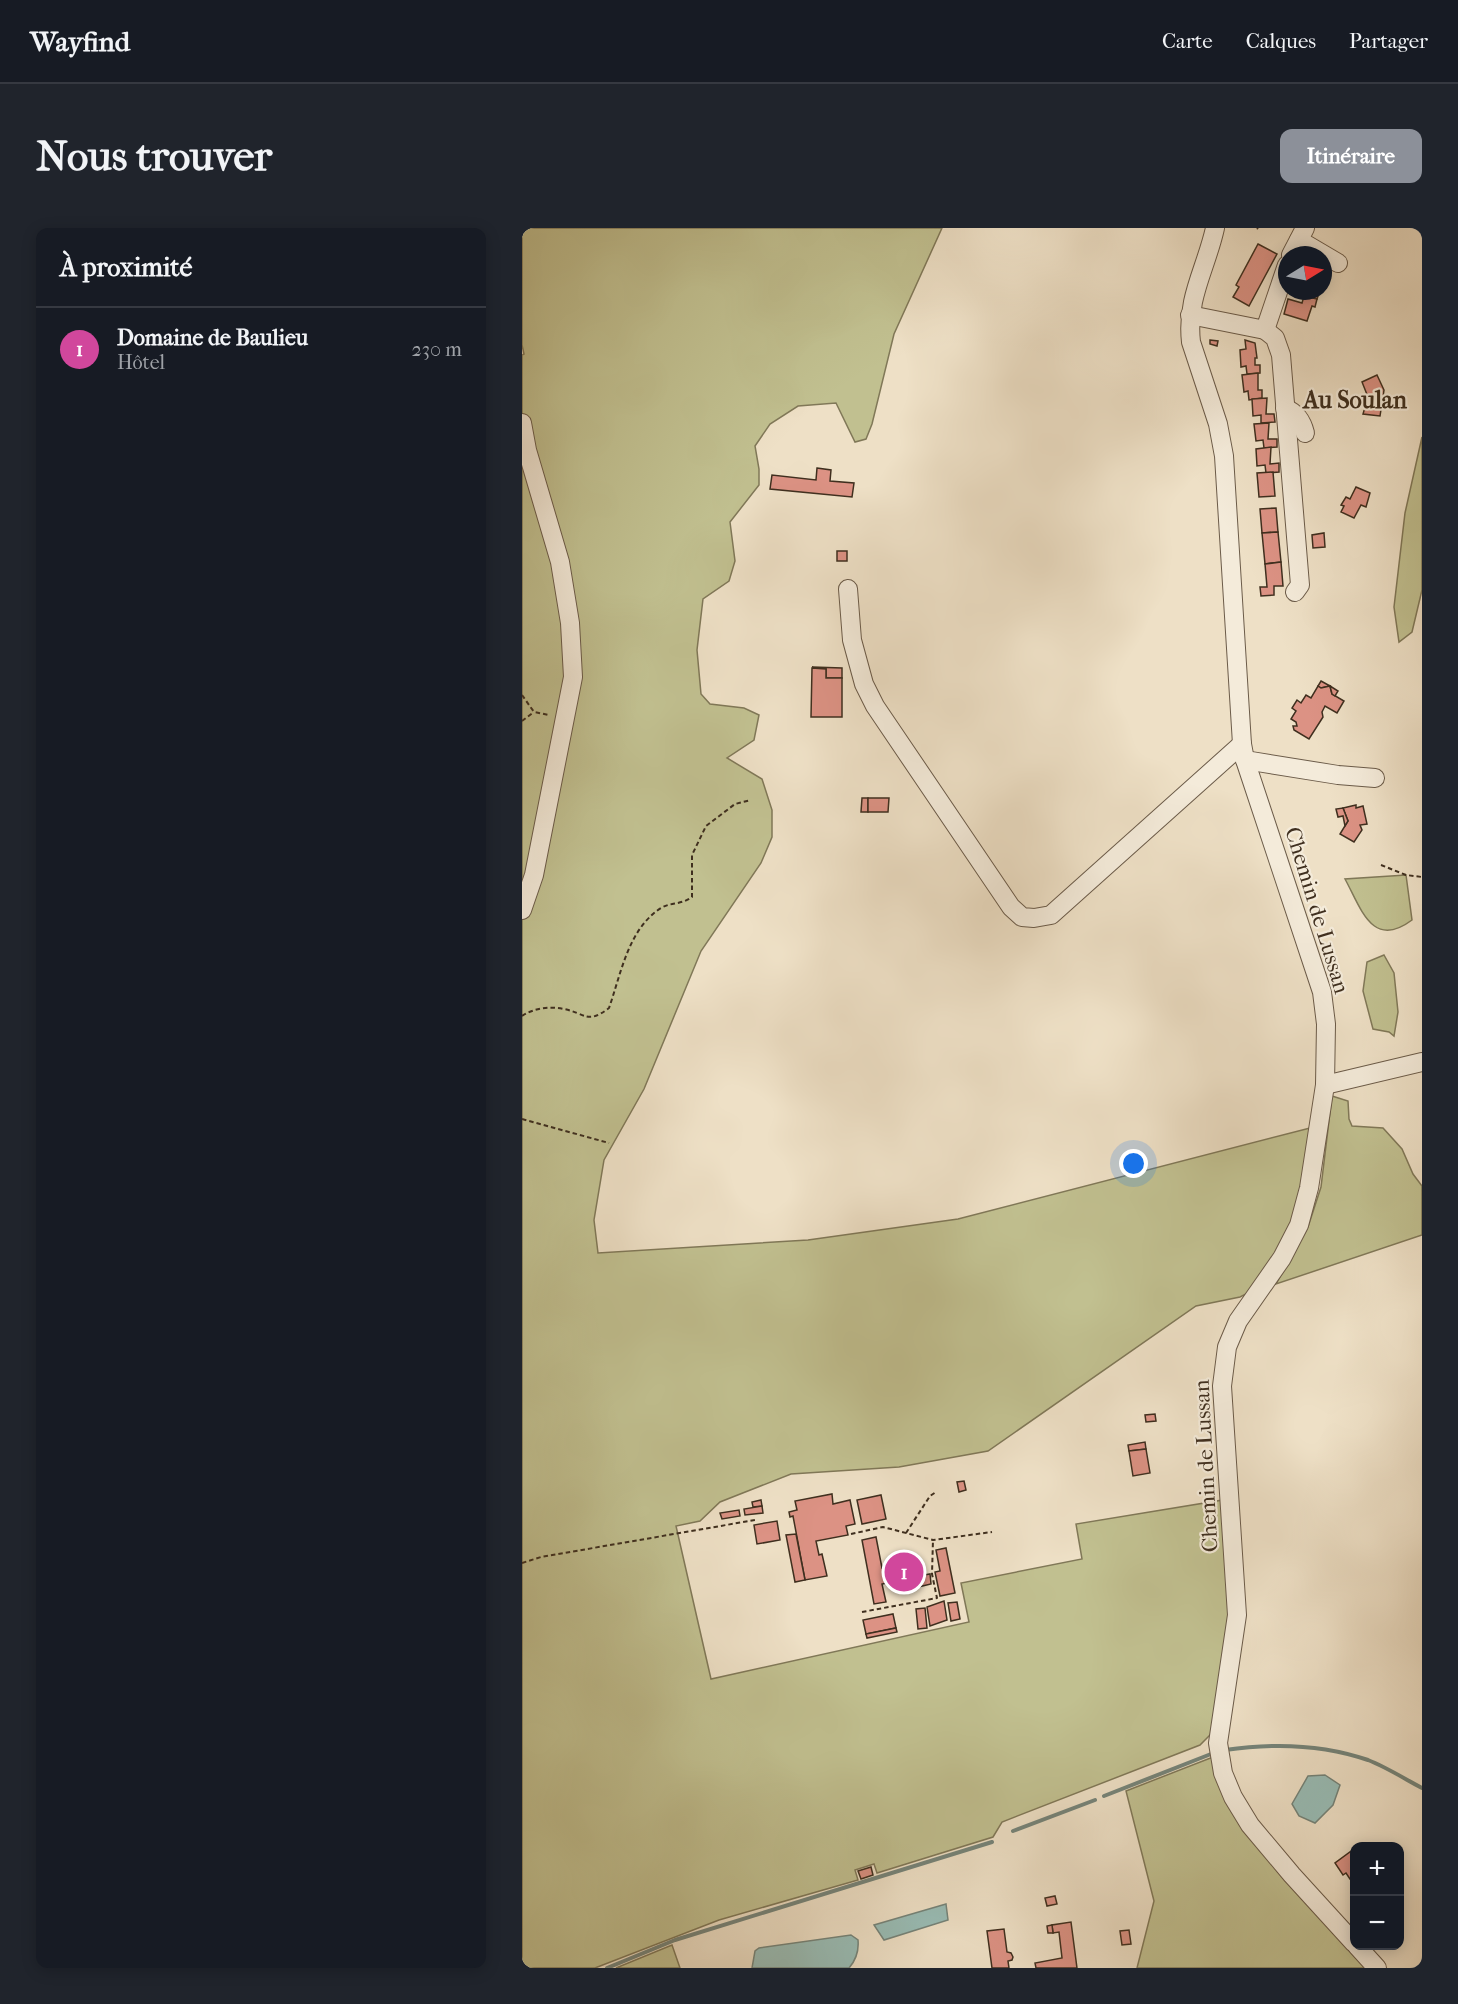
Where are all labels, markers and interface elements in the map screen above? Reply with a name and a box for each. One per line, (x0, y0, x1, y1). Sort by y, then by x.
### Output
text: Wayfind (30, 25, 130, 58)
text: Carte (1162, 29, 1213, 53)
text: Calques (1246, 29, 1316, 53)
text: Partager (1349, 29, 1428, 53)
button: Itinéraire (1280, 129, 1422, 183)
text: Nous trouver (36, 132, 272, 181)
north arrow (1278, 246, 1332, 300)
text: À proximité (60, 252, 192, 283)
text: Domaine de Baulieu (117, 325, 308, 351)
text: 1 (76, 338, 83, 361)
text: 230 m (412, 338, 462, 361)
text: Hôtel (117, 351, 165, 374)
district label: Au Soulan (1301, 386, 1408, 414)
street label: Chemin de Lussan (1279, 824, 1355, 997)
your location (1119, 1149, 1148, 1178)
street label: Chemin de Lussan (1188, 1379, 1223, 1553)
pin: 1 (884, 1550, 923, 1594)
map controls (1350, 1842, 1404, 1950)
button: + (1350, 1842, 1404, 1896)
button: − (1350, 1896, 1404, 1950)

